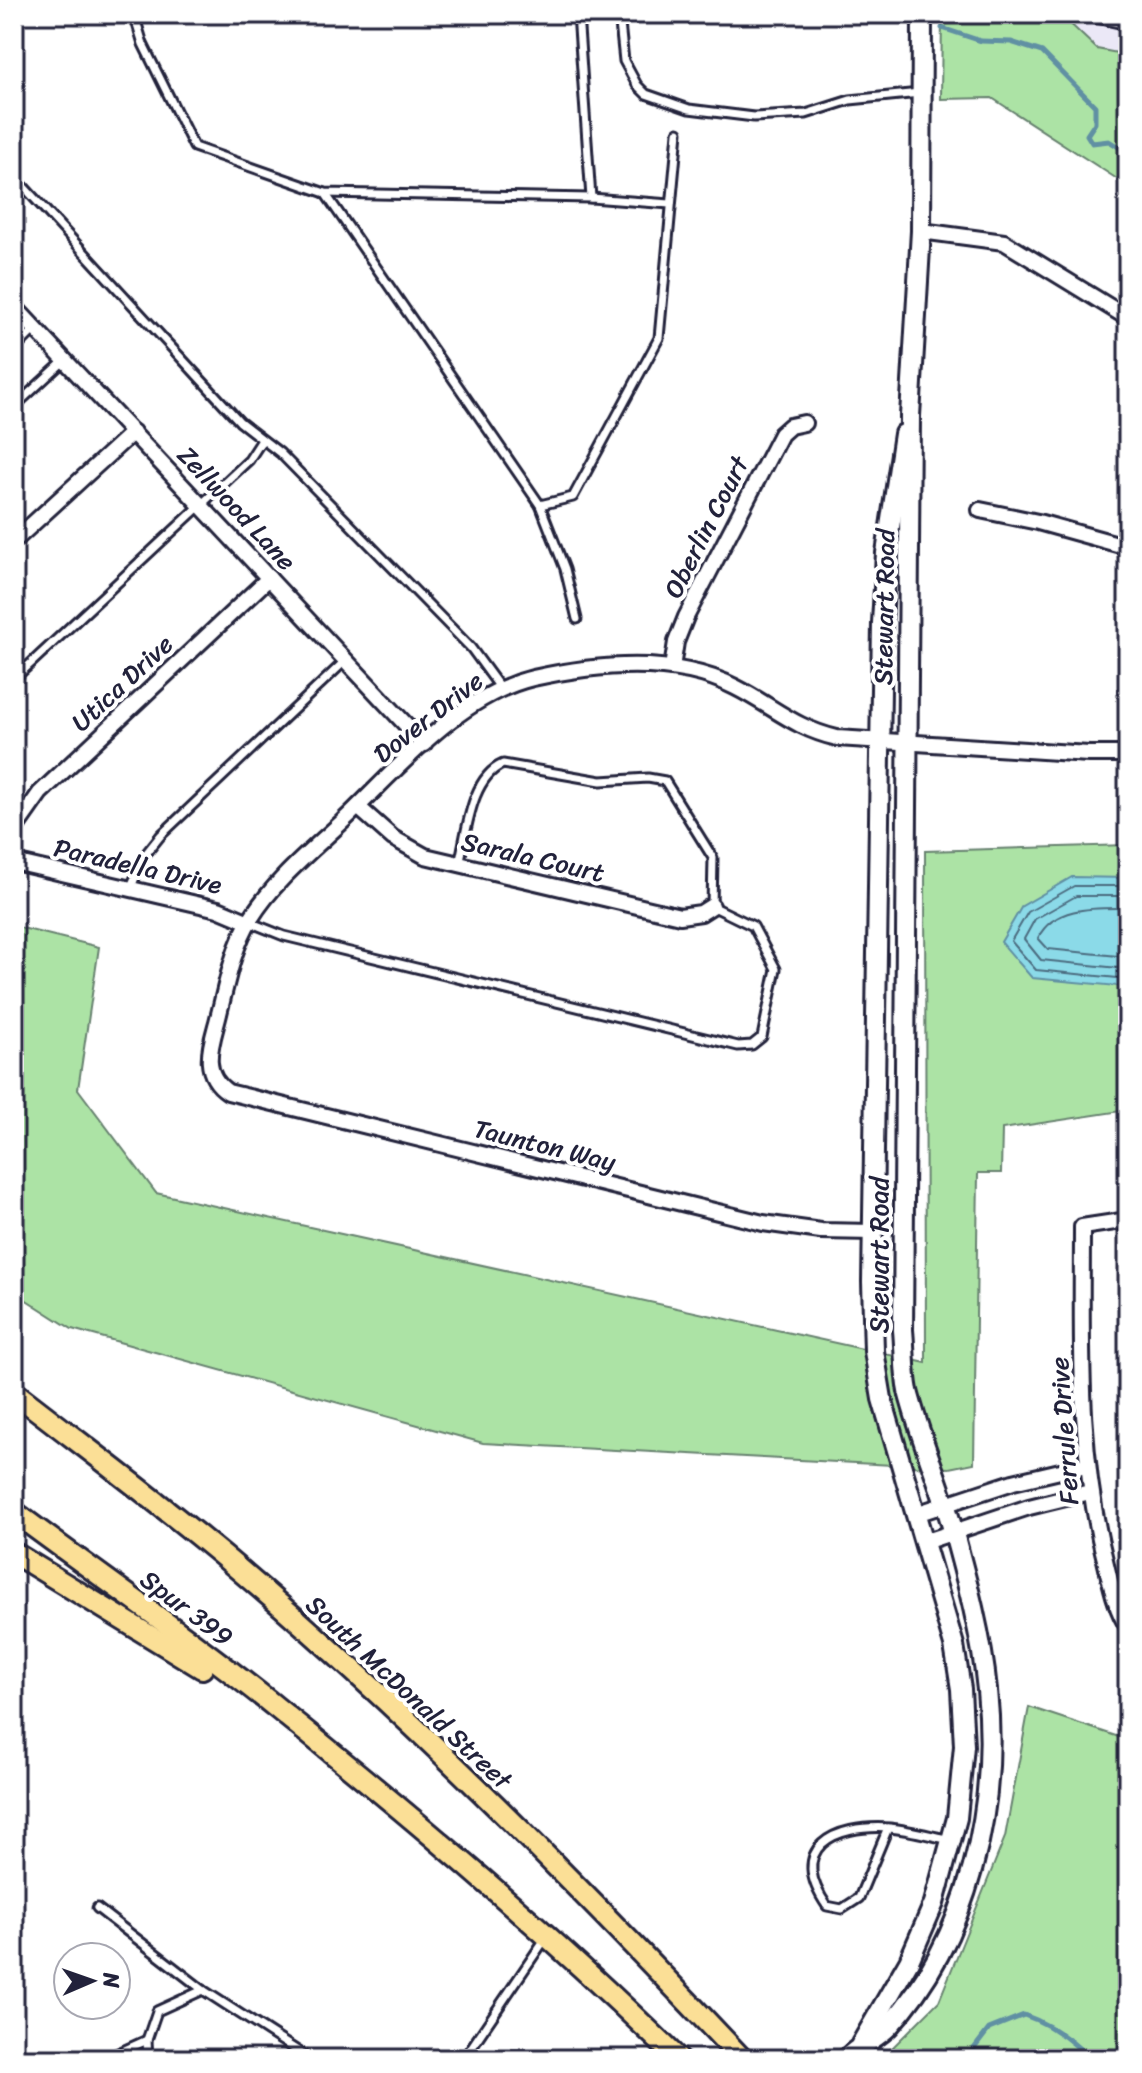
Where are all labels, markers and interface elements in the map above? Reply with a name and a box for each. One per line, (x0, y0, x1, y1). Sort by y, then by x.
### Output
street label: Zellwood Lane (166, 434, 308, 582)
street label: Oberlin Court (650, 446, 762, 606)
street label: Stewart Road (860, 526, 908, 686)
street label: Utica Drive (60, 623, 184, 743)
street label: Dover Drive (362, 659, 494, 775)
street label: Sarala Court (457, 818, 609, 896)
street label: Paradella Drive (49, 824, 227, 908)
street label: Taunton Way (469, 1105, 621, 1185)
street label: Stewart Road (856, 1175, 902, 1333)
street label: Ferrule Drive (1036, 1355, 1092, 1507)
street label: Spur 399 (130, 1557, 244, 1659)
street label: South McDonald Street (295, 1583, 524, 1802)
north arrow (52, 1941, 132, 2021)
text: N (92, 1971, 131, 1989)

